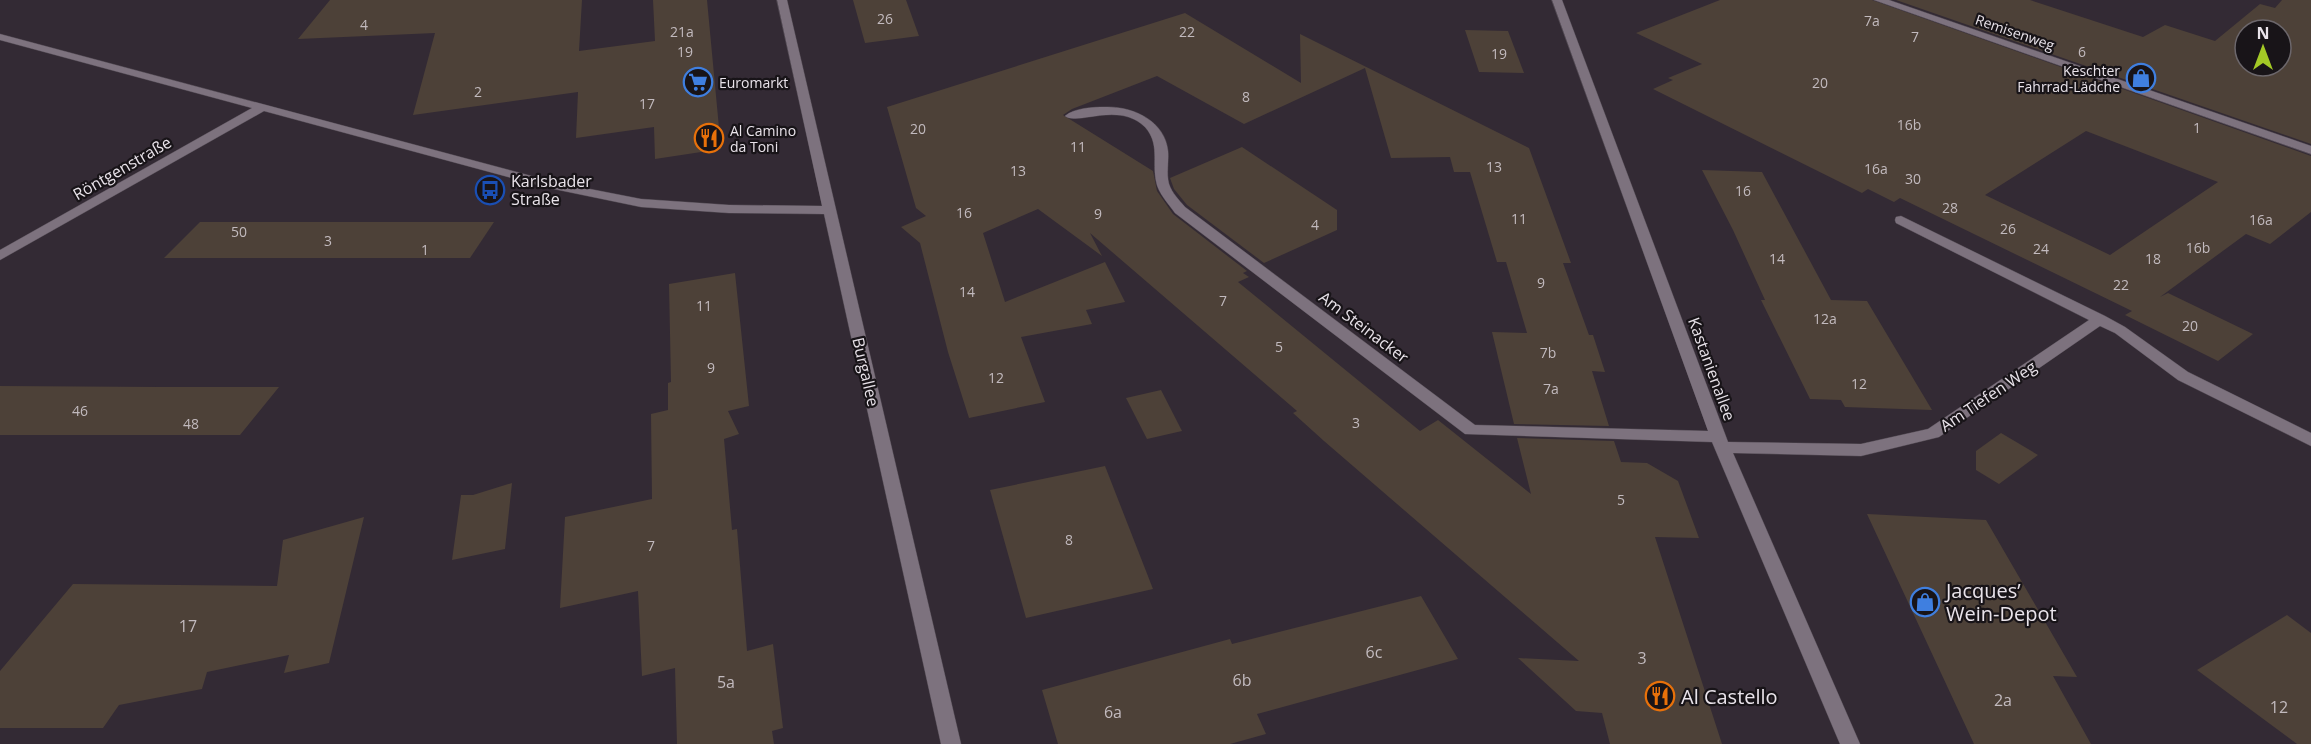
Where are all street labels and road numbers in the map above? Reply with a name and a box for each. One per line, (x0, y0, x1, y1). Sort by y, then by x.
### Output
street label: Remisenweg (1973, 10, 2057, 55)
street label: Röntgenstraße (69, 131, 175, 205)
street label: Am Steinacker (1315, 286, 1414, 368)
street label: Kastanienallee (1683, 314, 1741, 424)
street label: Burgallee (847, 335, 885, 409)
street label: Am Tiefen Weg (1936, 355, 2041, 436)

